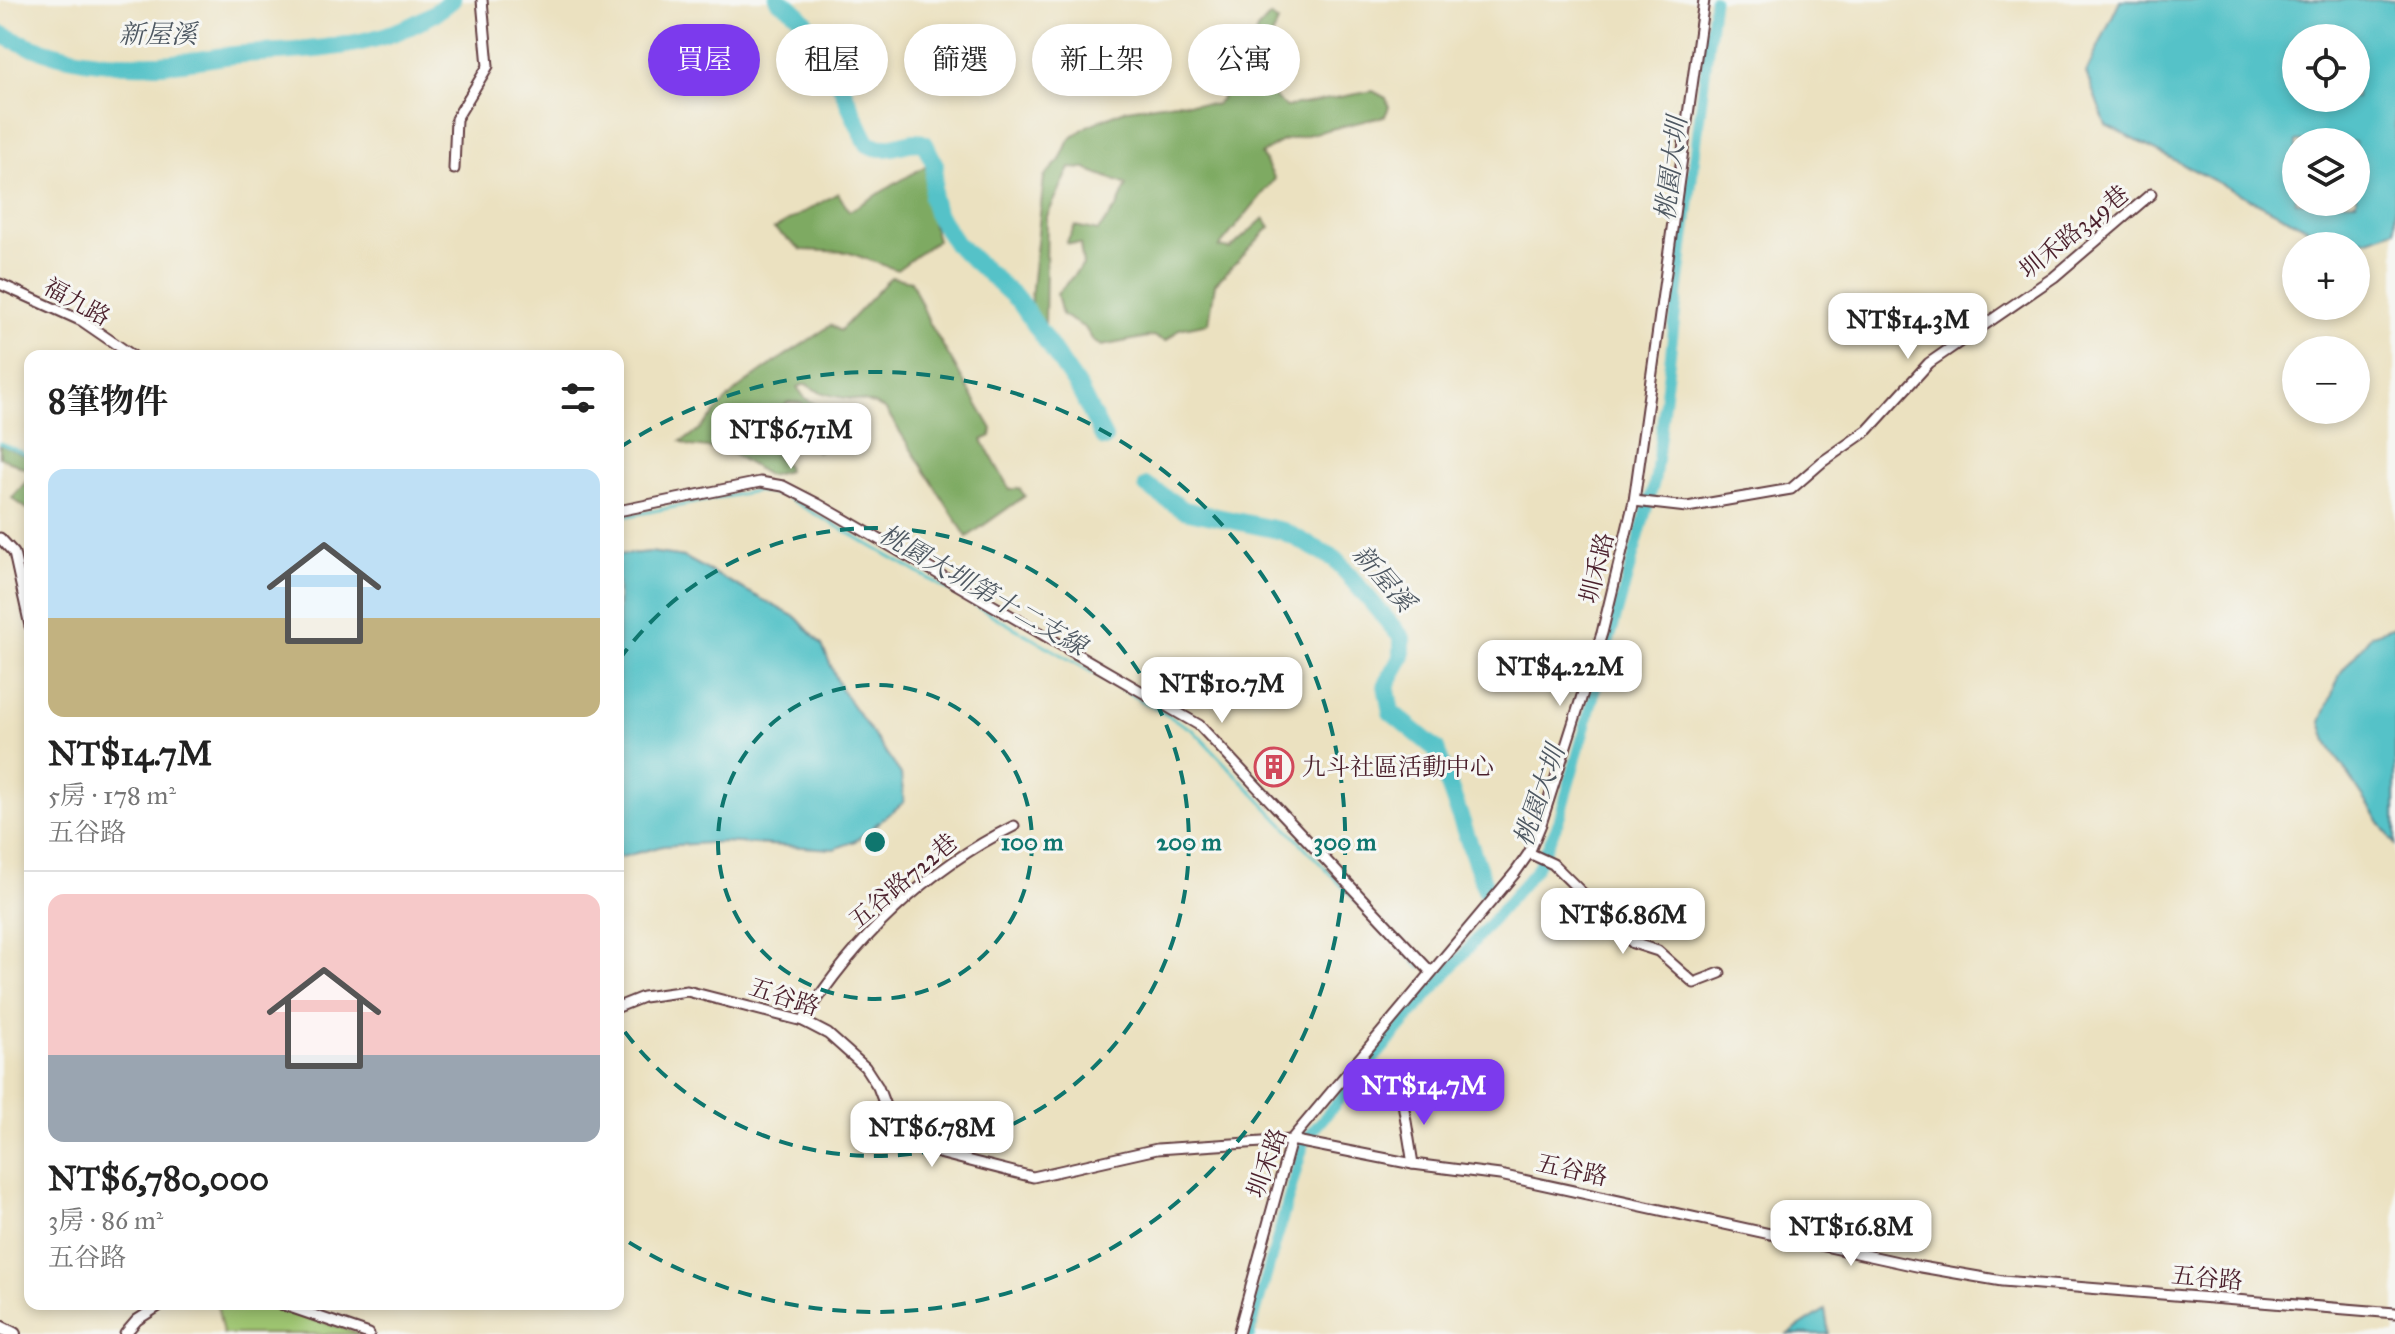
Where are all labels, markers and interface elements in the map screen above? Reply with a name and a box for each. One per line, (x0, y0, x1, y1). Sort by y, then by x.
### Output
water label: 新屋溪 (119, 18, 200, 50)
chip: 買屋 (648, 24, 760, 96)
chip: 租屋 (776, 24, 888, 96)
chip: 篩選 (904, 24, 1016, 96)
chip: 新上架 (1032, 24, 1172, 96)
chip: 公寓 (1188, 24, 1300, 96)
map controls (2282, 24, 2370, 424)
button: locate (2282, 24, 2370, 112)
water label: 桃園大圳 (1649, 111, 1694, 223)
button: layers (2282, 128, 2370, 216)
street label: 圳禾路349巷 (2013, 179, 2135, 285)
button: + (2282, 232, 2370, 320)
street label: 福九路 (38, 271, 116, 333)
pin: NT$14.3M (1825, 293, 1991, 361)
text: NT$14.3M (1846, 303, 1970, 335)
button: − (2282, 336, 2370, 424)
icon: filters (556, 376, 600, 420)
text: 8筆物件 (48, 381, 168, 422)
pin: NT$6.71M (708, 403, 874, 471)
text: NT$6.71M (729, 413, 853, 445)
water label: 桃園大圳第十二支線 (874, 518, 1095, 664)
icon: home (252, 521, 396, 665)
street label: 圳禾路 (1574, 529, 1620, 607)
water label: 新屋溪 (1346, 538, 1424, 620)
pin: NT$4.22M (1477, 640, 1643, 708)
text: NT$4.22M (1496, 650, 1624, 682)
pin: NT$10.7M (1139, 657, 1305, 725)
text: NT$10.7M (1159, 667, 1285, 699)
text: NT$14.7M (48, 733, 212, 774)
water label: 桃園大圳 (1507, 738, 1572, 850)
building icon: 九斗社區活動中心 (1253, 746, 1295, 788)
place label: 九斗社區活動中心 (1302, 752, 1494, 782)
text: 5房 · 178 m² (48, 779, 176, 811)
text: 五谷路 (48, 816, 126, 848)
street label: 五谷路722巷 (843, 827, 963, 935)
text: 100 m (1001, 827, 1064, 857)
text: 200 m (1156, 827, 1222, 857)
text: 300 m (1314, 827, 1377, 857)
centre of rings (861, 828, 889, 856)
pin: NT$6.86M (1540, 888, 1706, 956)
text: NT$6.86M (1559, 898, 1687, 930)
icon: home (252, 946, 396, 1090)
street label: 五谷路 (745, 972, 823, 1022)
pin: NT$14.7M (1341, 1059, 1507, 1127)
text: NT$14.7M (1361, 1069, 1487, 1101)
pin: NT$6.78M (849, 1101, 1015, 1169)
text: NT$6.78M (868, 1111, 996, 1143)
street label: 圳禾路 (1241, 1124, 1293, 1202)
street label: 五谷路 (1534, 1148, 1610, 1192)
text: NT$6,780,000 (48, 1158, 269, 1199)
pin: NT$16.8M (1768, 1200, 1934, 1268)
text: 3房 · 86 m² (48, 1204, 163, 1236)
text: NT$16.8M (1788, 1210, 1914, 1242)
text: 五谷路 (48, 1241, 126, 1273)
street label: 五谷路 (2170, 1260, 2244, 1296)

